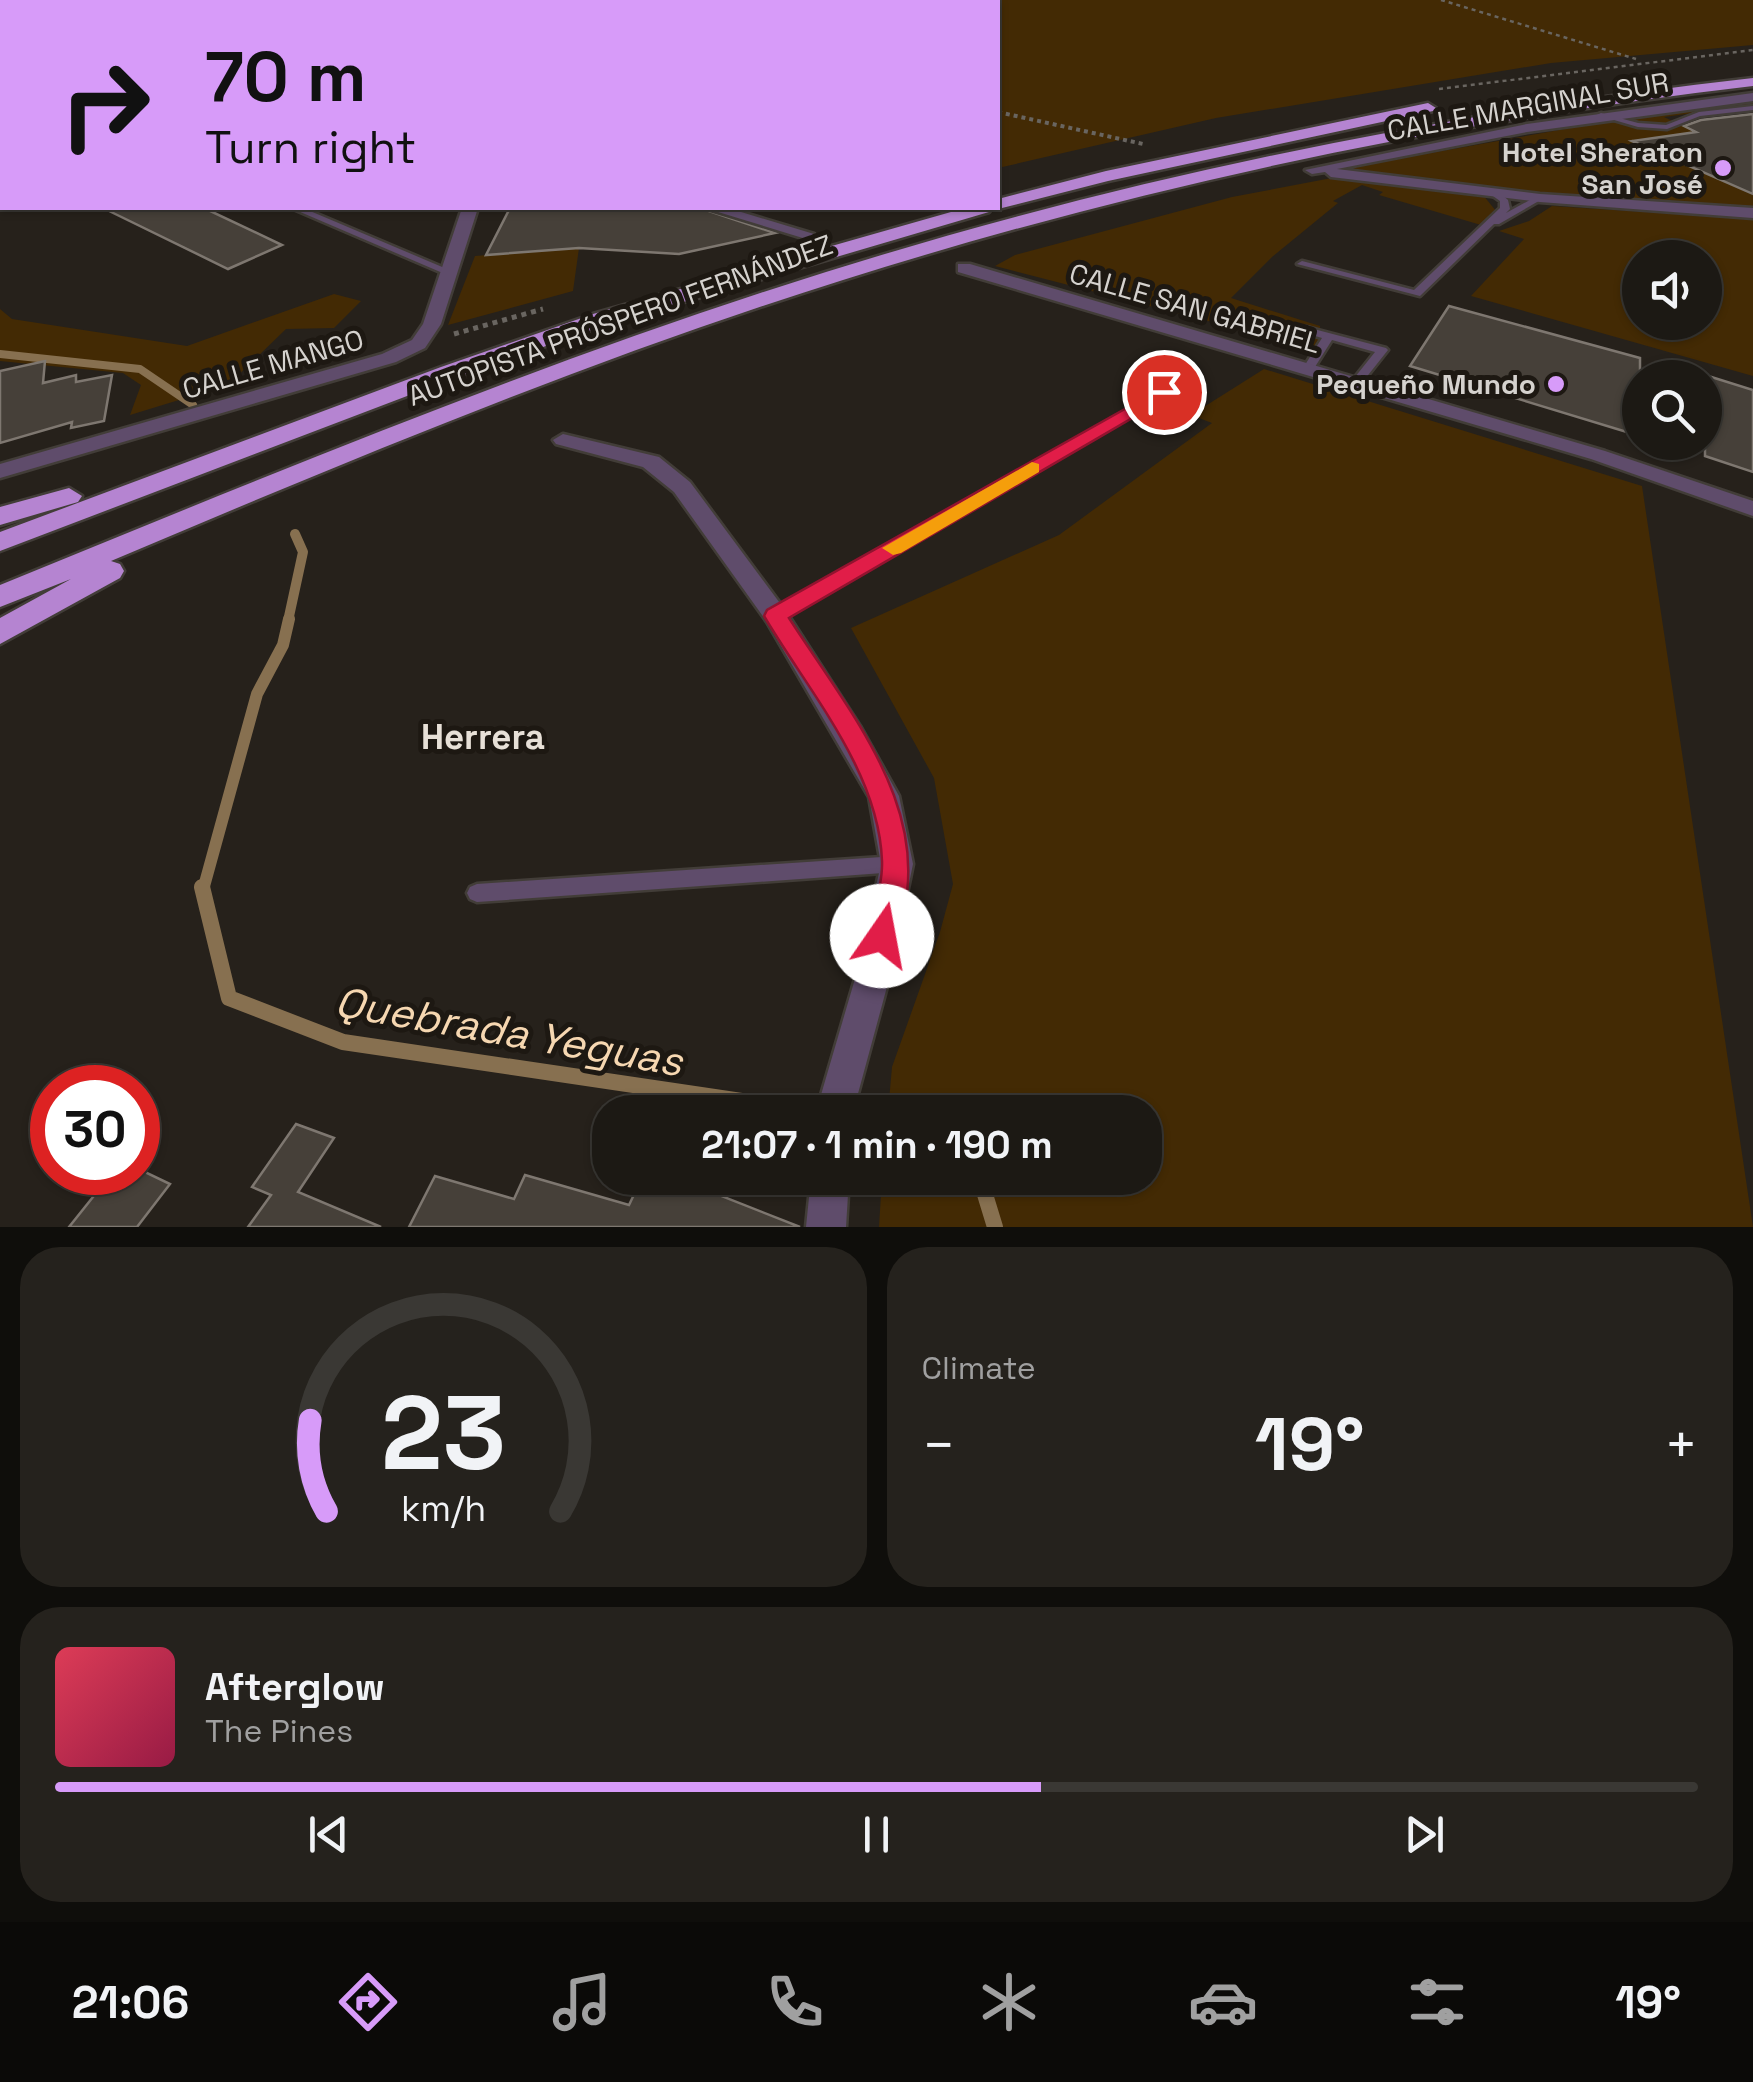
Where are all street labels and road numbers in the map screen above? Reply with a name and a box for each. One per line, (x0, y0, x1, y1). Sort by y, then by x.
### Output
street label: CALLE MARGINAL SUR (1384, 64, 1672, 148)
street label: AUTOPISTA PRÓSPERO FERNÁNDEZ (403, 226, 837, 414)
street label: CALLE SAN GABRIEL (1065, 255, 1325, 361)
street label: CALLE MANGO (178, 321, 368, 407)

